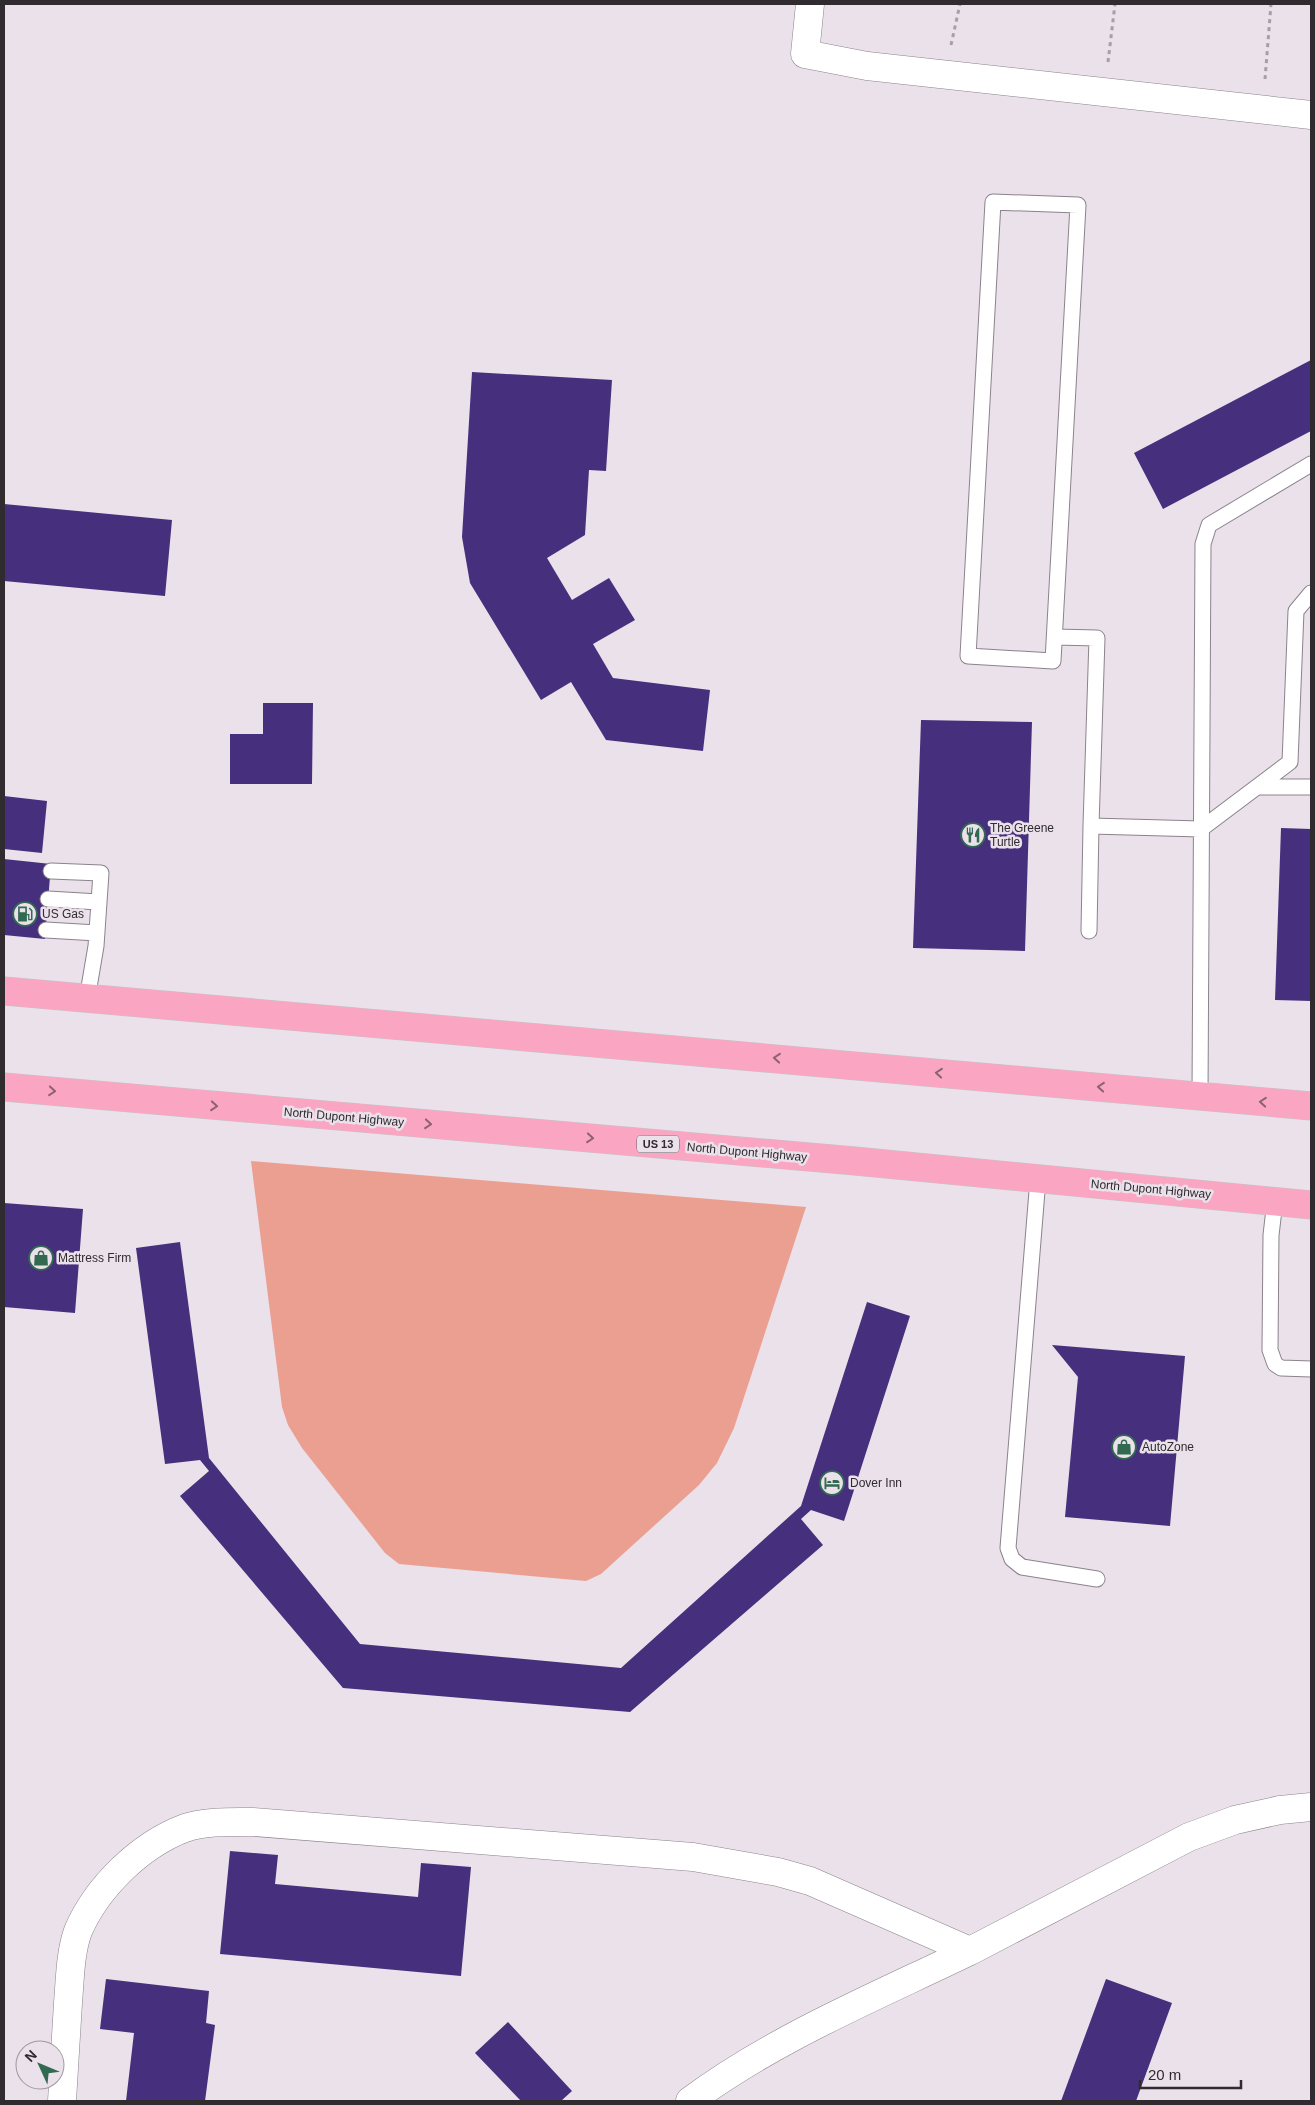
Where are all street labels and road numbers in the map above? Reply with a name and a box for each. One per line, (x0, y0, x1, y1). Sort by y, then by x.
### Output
street label: North Dupont Highway (283, 1105, 405, 1129)
road number: US 13 (637, 1136, 679, 1152)
street label: North Dupont Highway (686, 1140, 808, 1164)
street label: North Dupont Highway (1090, 1177, 1212, 1201)

